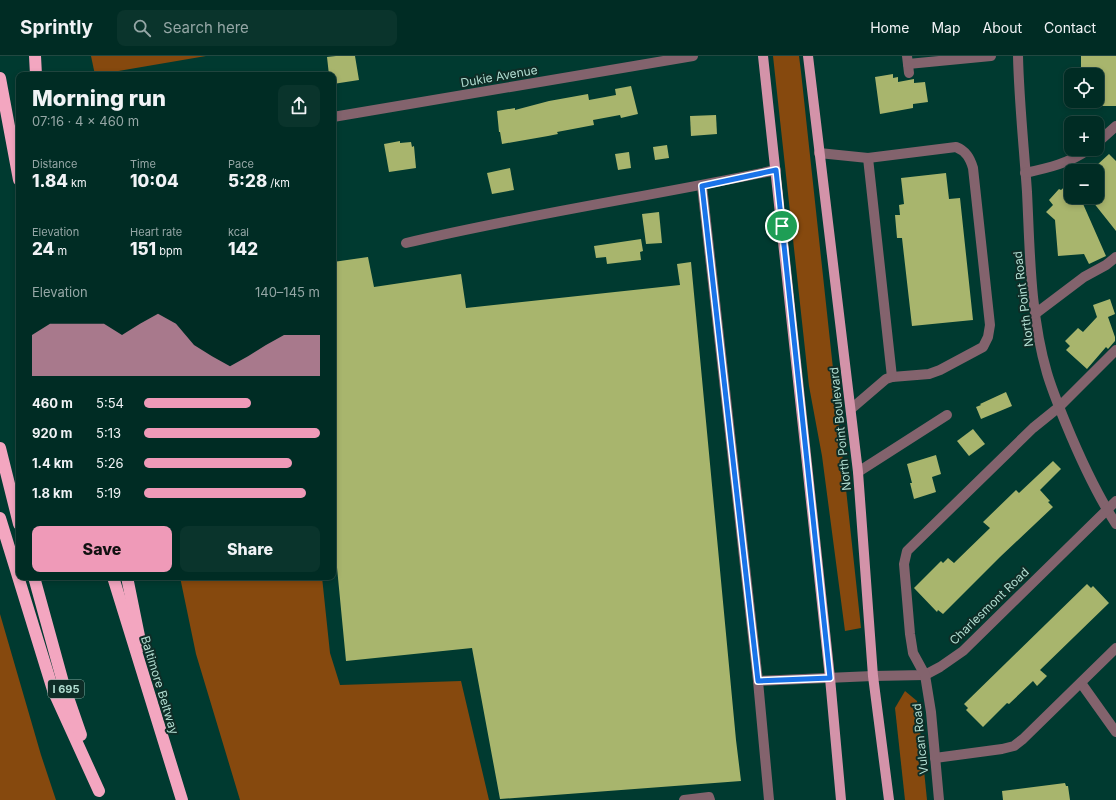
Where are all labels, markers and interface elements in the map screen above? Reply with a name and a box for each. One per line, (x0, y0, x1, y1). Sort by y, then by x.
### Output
search box (117, 10, 397, 46)
text: Sprintly (20, 16, 93, 39)
icon: search (131, 17, 153, 39)
text: Search here (163, 18, 249, 37)
text: Home (870, 19, 909, 36)
text: Map (931, 19, 961, 36)
text: About (983, 19, 1022, 36)
text: Contact (1044, 19, 1096, 36)
street label: Dukie Avenue (459, 62, 539, 90)
map controls (1064, 68, 1104, 204)
button: locate (1064, 68, 1104, 108)
text: Morning run (32, 85, 166, 111)
button: share (278, 85, 320, 127)
text: 07:16 · 4 × 460 m (32, 113, 139, 129)
button: + (1064, 116, 1104, 156)
text: Distance (32, 157, 77, 171)
text: Time (130, 157, 156, 171)
text: Pace (228, 157, 254, 171)
button: − (1064, 164, 1104, 204)
text: 1.84 (32, 171, 68, 191)
text: 10:04 (130, 171, 179, 191)
text: 5:28 (228, 171, 267, 191)
text: km (68, 176, 87, 190)
text: /km (267, 176, 290, 190)
pin (765, 209, 799, 243)
icon: arrive (771, 215, 793, 237)
text: Elevation (32, 225, 79, 239)
text: Heart rate (130, 225, 182, 239)
text: kcal (228, 225, 249, 239)
text: 24 (32, 239, 54, 259)
text: 151 (130, 239, 156, 259)
text: 142 (228, 239, 258, 259)
text: m (54, 244, 67, 258)
text: bpm (156, 244, 182, 258)
street label: North Point Road (1010, 250, 1036, 348)
text: Elevation (32, 284, 88, 300)
text: 140–145 m (255, 284, 320, 300)
street label: North Point Boulevard (826, 366, 854, 492)
text: 460 m (32, 395, 73, 411)
text: 5:54 (96, 395, 124, 411)
text: 920 m (32, 425, 72, 441)
text: 5:13 (96, 425, 121, 441)
text: 1.4 km (32, 455, 73, 471)
text: 5:26 (96, 455, 124, 471)
text: 1.8 km (32, 485, 73, 501)
text: 5:19 (96, 485, 121, 501)
button: Save (32, 526, 172, 572)
button: Share (180, 526, 320, 572)
street label: Charlesmont Road (946, 564, 1032, 648)
street label: Baltimore Beltway (138, 634, 182, 736)
road number: I 695 (48, 680, 84, 698)
street label: Vulcan Road (909, 703, 931, 775)

